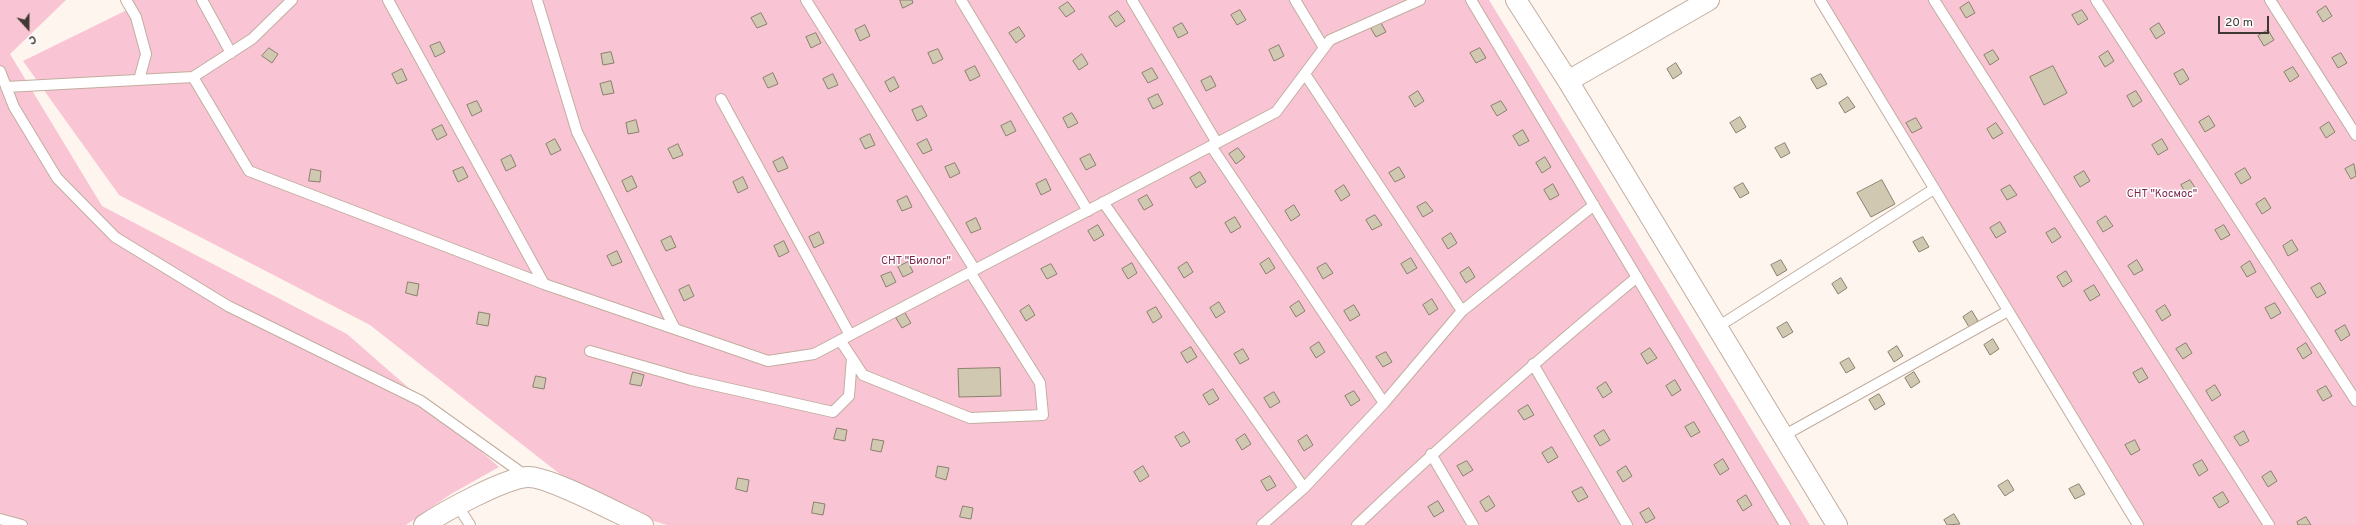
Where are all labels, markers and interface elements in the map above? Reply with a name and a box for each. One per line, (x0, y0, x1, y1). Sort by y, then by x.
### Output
north arrow (8, 8, 48, 48)
scale bar (2220, 8, 2271, 34)
text: 20 m (2225, 15, 2253, 31)
text: С (27, 31, 38, 47)
park label: СНТ "Космос" (2127, 188, 2197, 202)
park label: СНТ "Биолог" (881, 255, 951, 269)

